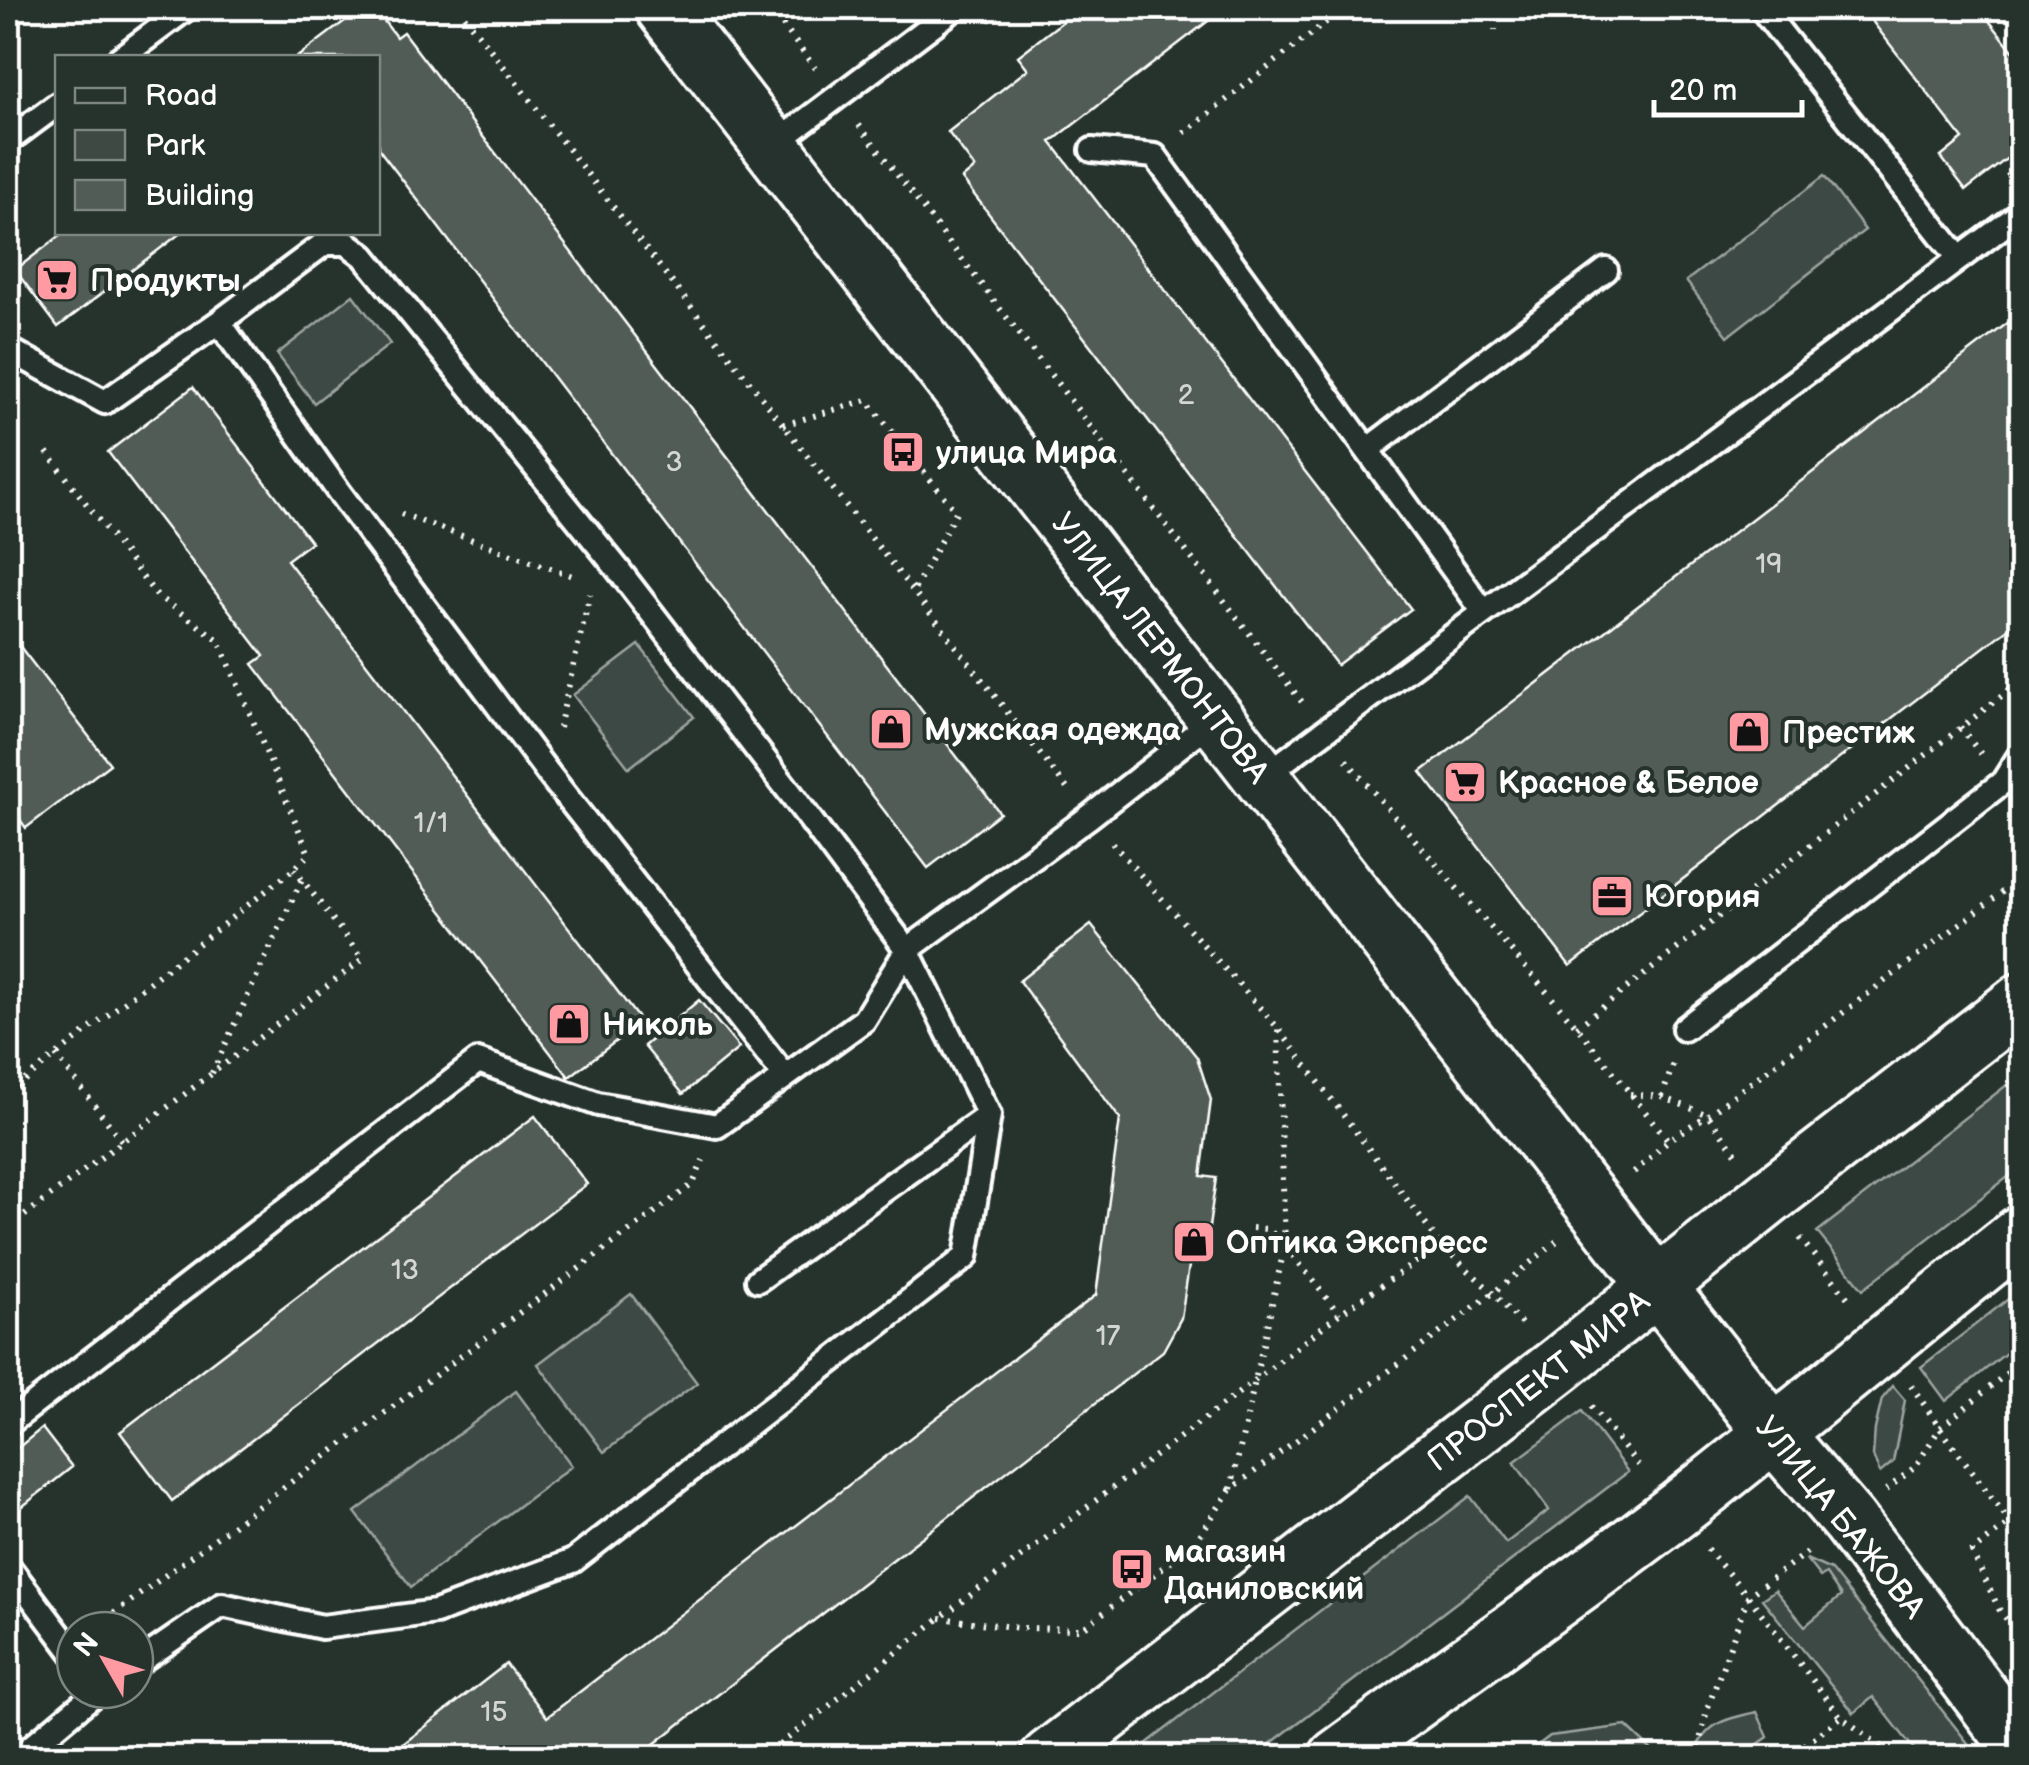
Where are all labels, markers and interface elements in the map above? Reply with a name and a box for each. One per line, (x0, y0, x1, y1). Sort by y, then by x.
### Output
legend (55, 55, 380, 235)
scale bar (1654, 55, 1802, 117)
text: 20 m (1669, 73, 1737, 109)
text: Road (145, 78, 218, 114)
text: Park (145, 128, 205, 164)
text: Building (145, 178, 254, 214)
supermarket icon: Продукты (34, 257, 80, 303)
place label: Продукты (90, 262, 241, 301)
house number: 2 (1178, 379, 1195, 412)
bus stop icon: улица Мира (880, 429, 926, 475)
place label: улица Мира (936, 434, 1117, 473)
house number: 3 (665, 446, 683, 479)
street label: УЛИЦА ЛЕРМОНТОВА (1043, 505, 1277, 792)
house number: 19 (1755, 548, 1783, 581)
shop icon: Мужская одежда (868, 706, 914, 752)
shop icon: Престиж (1726, 709, 1772, 755)
place label: Мужская одежда (924, 711, 1181, 750)
place label: Престиж (1782, 714, 1915, 753)
supermarket icon: Красное & Белое (1442, 759, 1488, 805)
place label: Красное & Белое (1498, 764, 1759, 803)
house number: 1/1 (414, 807, 448, 840)
office icon: Югория (1589, 873, 1635, 919)
place label: Югория (1644, 878, 1760, 917)
shop icon: Николь (546, 1001, 592, 1047)
place label: Николь (602, 1006, 714, 1045)
shop icon: Оптика Экспресс (1171, 1219, 1217, 1265)
place label: Оптика Экспресс (1226, 1224, 1488, 1263)
house number: 13 (391, 1254, 419, 1287)
street label: ПРОСПЕКТ МИРА (1420, 1282, 1658, 1480)
house number: 17 (1096, 1320, 1121, 1353)
street label: УЛИЦА БАЖОВА (1746, 1409, 1934, 1627)
place label: магазин Даниловский (1164, 1533, 1364, 1609)
bus stop icon: магазин Даниловский (1109, 1546, 1155, 1592)
north arrow (55, 1610, 155, 1710)
text: N (67, 1627, 106, 1664)
house number: 15 (481, 1696, 507, 1729)

